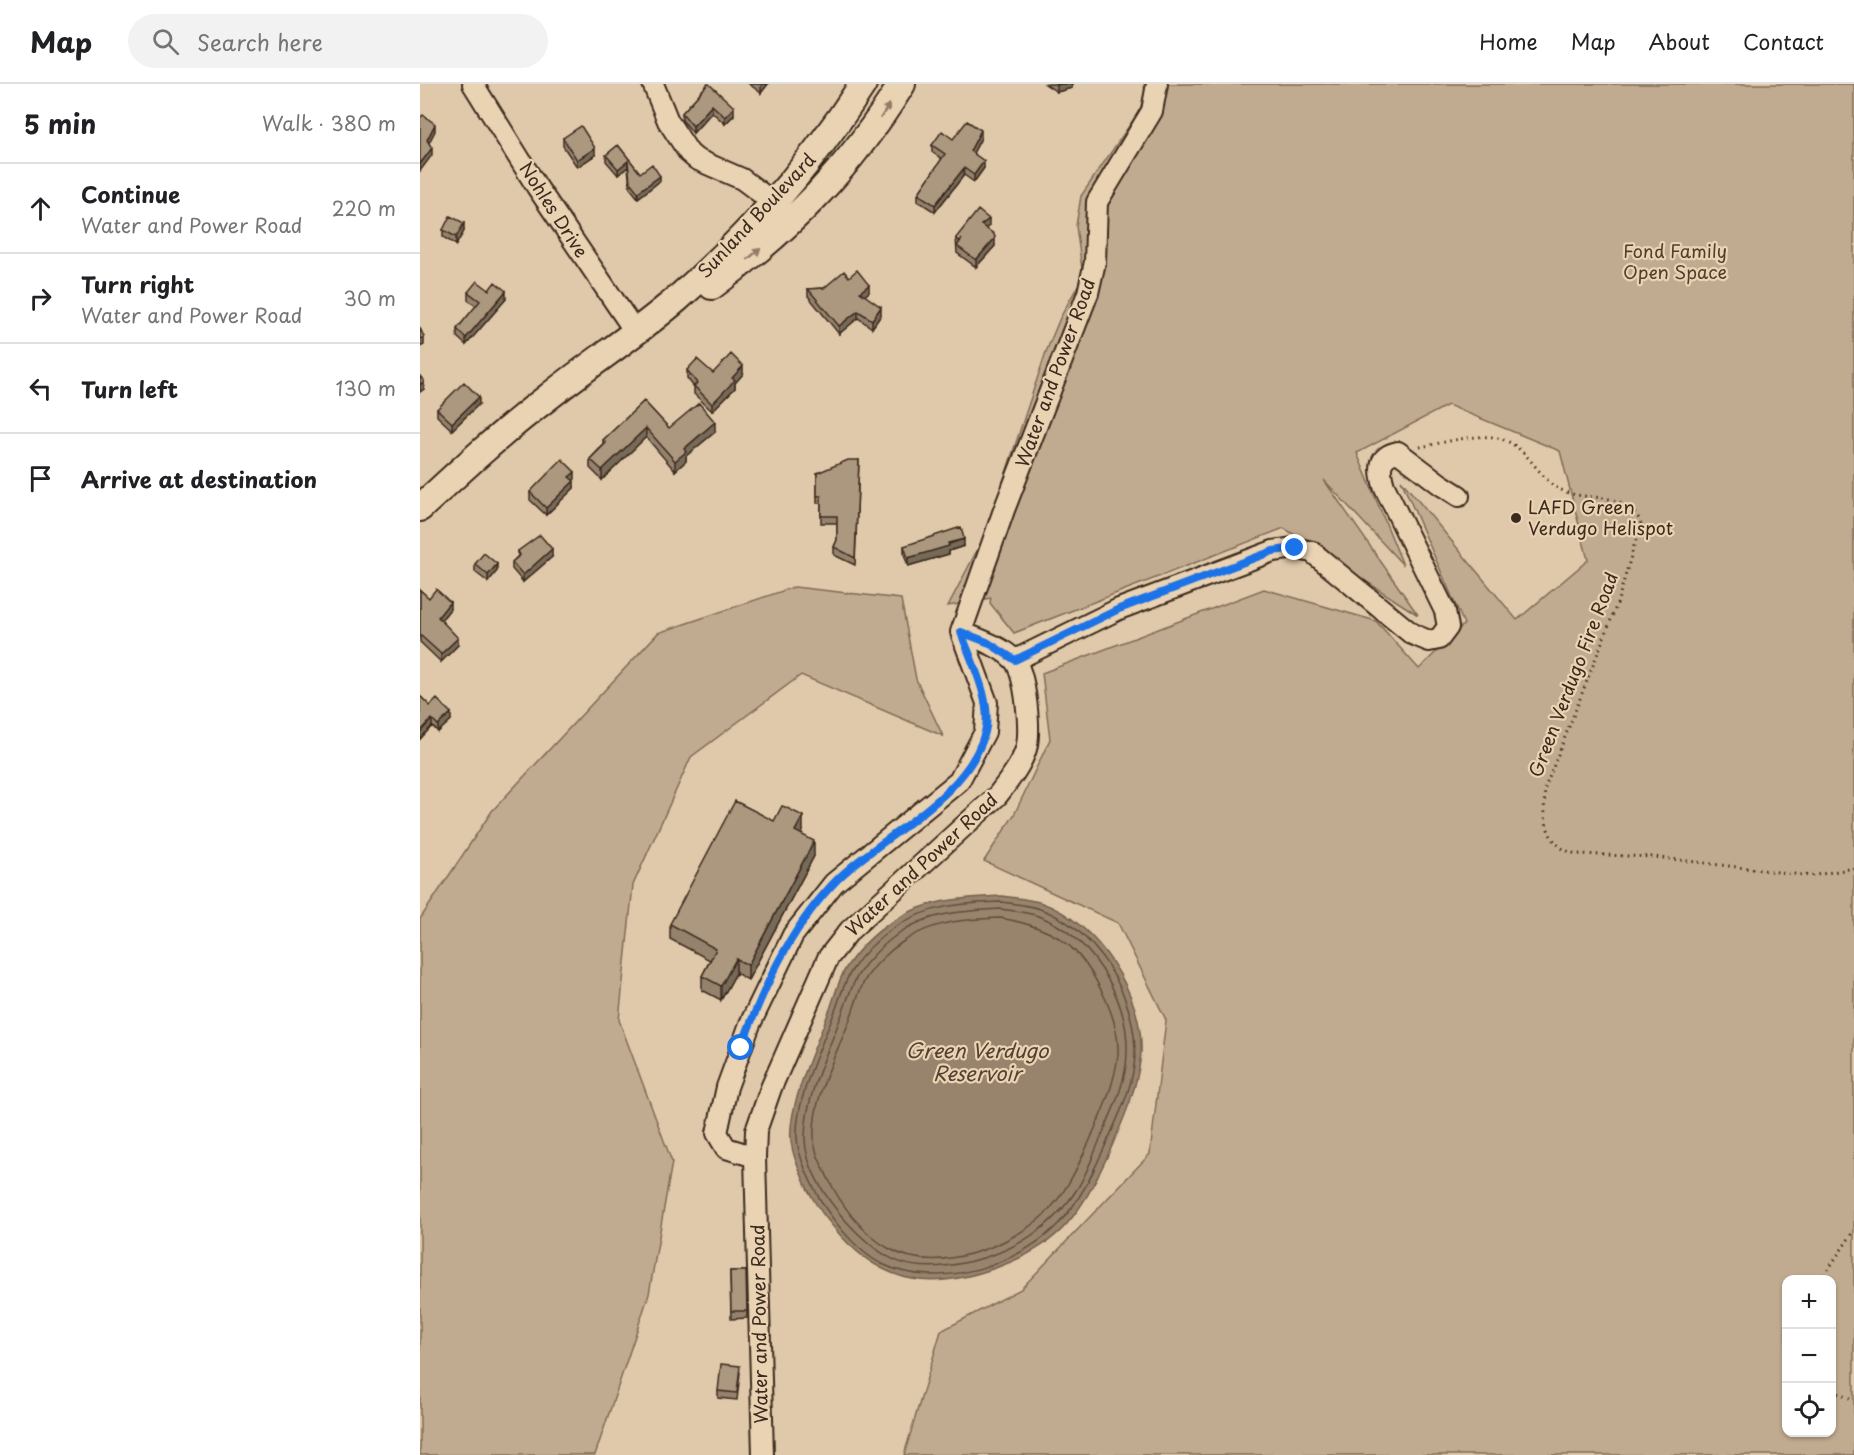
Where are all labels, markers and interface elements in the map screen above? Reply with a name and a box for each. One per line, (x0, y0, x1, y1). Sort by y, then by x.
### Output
search box (128, 14, 548, 68)
text: Map (30, 20, 92, 63)
icon: search (149, 25, 182, 58)
text: Search here (197, 25, 323, 58)
text: Home (1479, 25, 1538, 57)
text: Map (1571, 25, 1616, 57)
text: About (1649, 25, 1710, 57)
text: Contact (1743, 25, 1824, 57)
one-way arrow (880, 103, 891, 119)
text: 5 min (24, 104, 96, 143)
text: Walk · 380 m (262, 108, 396, 138)
street label: Sunland Boulevard (691, 146, 821, 284)
street label: Nohles Drive (513, 156, 595, 262)
text: Continue (81, 177, 180, 210)
icon: ahead (24, 192, 57, 225)
text: 220 m (332, 193, 396, 223)
text: Water and Power Road (81, 210, 302, 240)
park label: Fond Family Open Space (1623, 237, 1727, 285)
one-way arrow (746, 248, 761, 261)
text: Turn right (81, 267, 194, 300)
street label: Water and Power Road (1008, 274, 1101, 471)
icon: right (24, 282, 57, 315)
text: 30 m (343, 283, 396, 313)
text: Water and Power Road (81, 300, 302, 330)
icon: left (24, 372, 57, 405)
text: Turn left (81, 372, 178, 405)
text: 130 m (336, 373, 396, 403)
icon: arrive (24, 462, 57, 495)
text: Arrive at destination (81, 462, 317, 495)
place label: LAFD Green Verdugo Helispot (1528, 493, 1673, 541)
marker: LAFD Green Verdugo Helispot (1509, 511, 1523, 525)
route end (1281, 534, 1307, 560)
street label: Green Verdugo Fire Road (1521, 568, 1624, 781)
street label: Water and Power Road (839, 786, 1003, 942)
route start (727, 1034, 753, 1060)
water label: Green Verdugo Reservoir (906, 1035, 1050, 1088)
street label: Water and Power Road (743, 1224, 774, 1424)
map controls (1782, 1275, 1836, 1437)
button: + (1782, 1275, 1836, 1329)
button: − (1782, 1329, 1836, 1383)
button: locate (1782, 1383, 1836, 1437)

